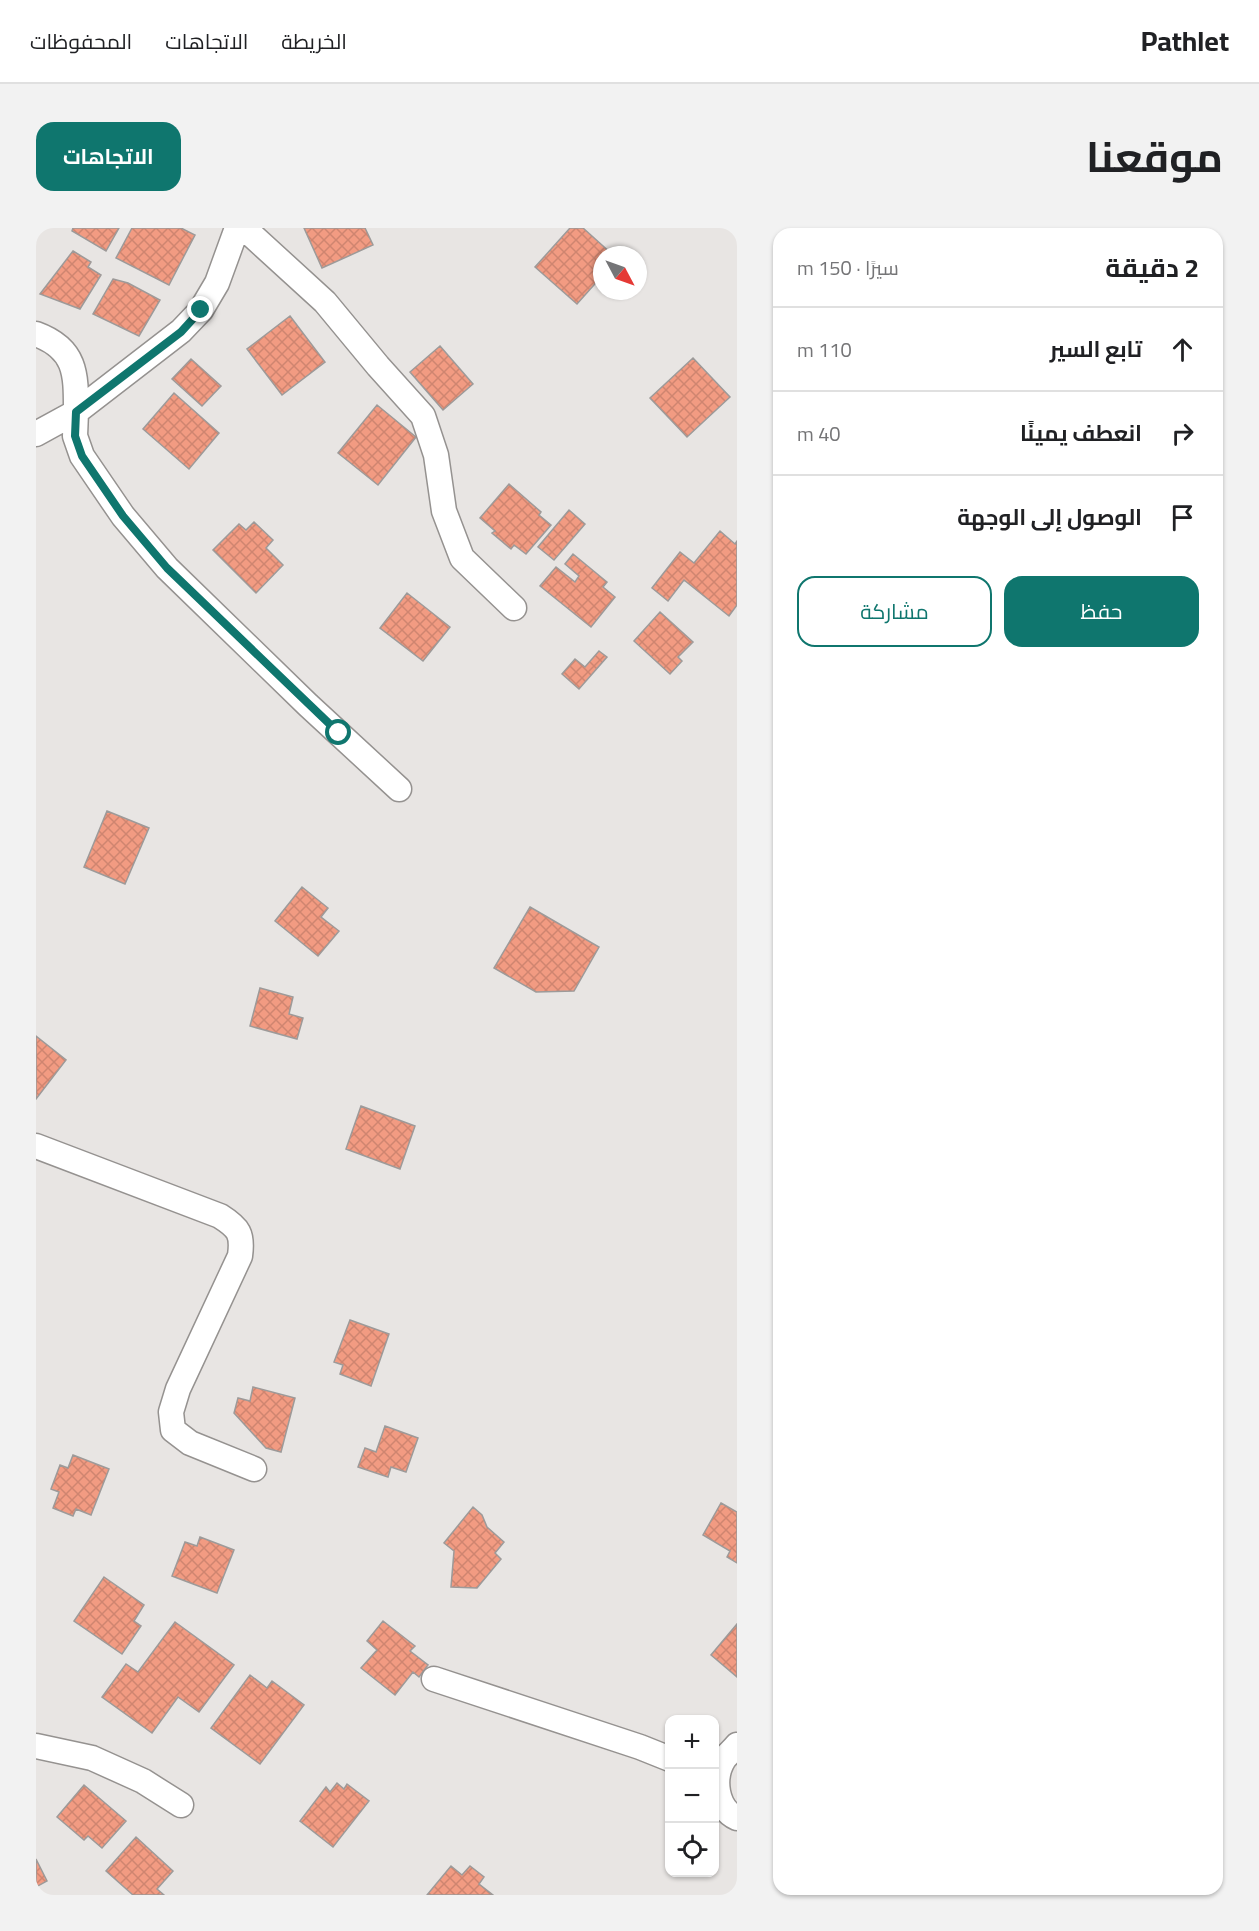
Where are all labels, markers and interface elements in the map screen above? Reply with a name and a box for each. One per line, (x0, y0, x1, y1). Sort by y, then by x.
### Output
text: Pathlet (1141, 15, 1229, 67)
text: المحفوظات (30, 22, 132, 61)
text: الاتجاهات (165, 22, 248, 61)
text: الخريطة (281, 22, 347, 61)
text: موقعنا (1086, 117, 1223, 196)
button: الاتجاهات (36, 122, 181, 191)
text: 2 دقيقة (1105, 243, 1199, 292)
north arrow (593, 246, 647, 300)
text: سيرًا · 150 m (797, 249, 899, 286)
route end (187, 296, 213, 322)
text: تابع السير (1050, 328, 1142, 370)
text: 110 m (797, 331, 852, 368)
icon: ahead (1166, 333, 1199, 366)
text: انعطف يمينًا (1020, 412, 1142, 454)
text: 40 m (797, 415, 841, 452)
icon: right (1166, 417, 1199, 450)
text: الوصول إلى الوجهة (957, 496, 1142, 538)
icon: arrive (1166, 501, 1199, 534)
button: مشاركة (797, 576, 992, 647)
button: حفظ (1004, 576, 1199, 647)
route start (325, 719, 351, 745)
map controls (665, 1715, 719, 1877)
button: + (665, 1715, 719, 1769)
button: − (665, 1769, 719, 1823)
button: locate (665, 1823, 719, 1877)

